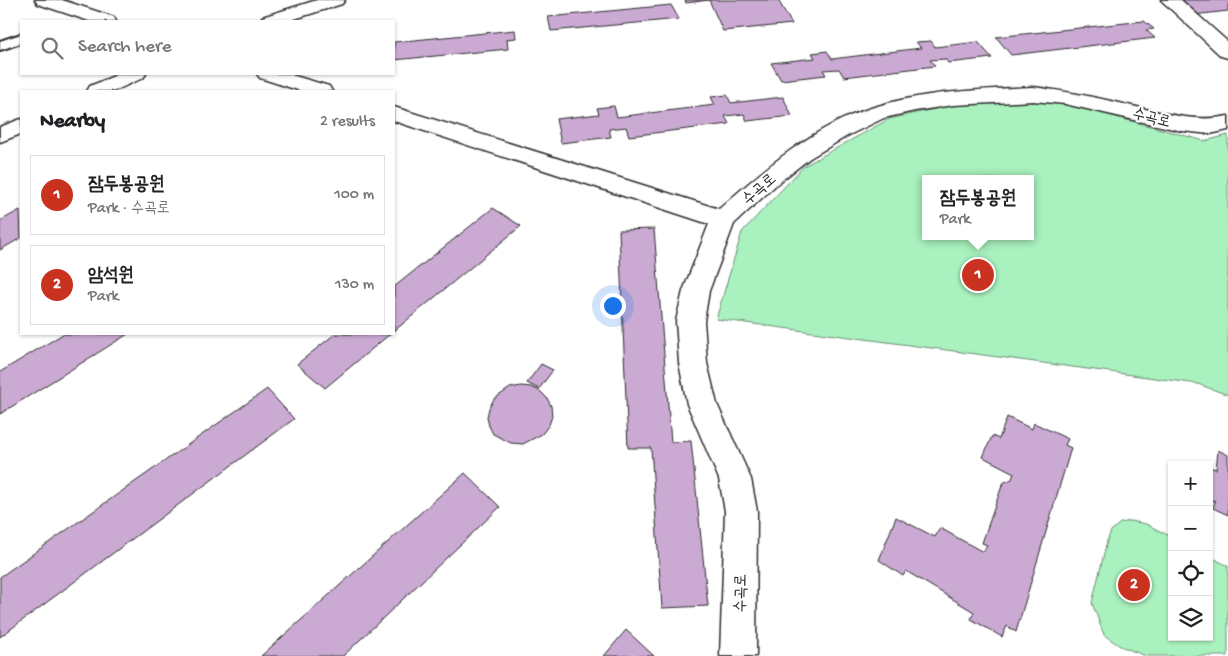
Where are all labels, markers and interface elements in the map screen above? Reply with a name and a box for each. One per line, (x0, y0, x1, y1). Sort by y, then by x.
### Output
search box (20, 20, 395, 75)
icon: search (38, 34, 66, 62)
text: Search here (78, 36, 172, 59)
street label: 수곡로 (1130, 106, 1172, 133)
text: Nearby (40, 110, 105, 135)
text: 2 results (320, 113, 375, 132)
street label: 수곡로 (739, 171, 781, 210)
text: 잠두봉공원 (88, 174, 164, 197)
popup (922, 175, 1034, 240)
text: 1 (54, 186, 60, 205)
text: 100 m (334, 186, 374, 205)
text: 잠두봉공원 (940, 188, 1016, 211)
text: Park · 수곡로 (88, 200, 170, 219)
text: Park (940, 211, 970, 230)
pin: 1 (962, 256, 994, 294)
text: 암석원 (88, 265, 134, 288)
text: 2 (53, 276, 61, 295)
text: 130 m (335, 276, 374, 295)
text: Park (88, 288, 119, 307)
your location (600, 293, 626, 319)
map controls (1168, 461, 1213, 641)
button: + (1168, 461, 1213, 506)
button: − (1168, 506, 1213, 551)
button: locate (1168, 551, 1213, 596)
pin: 2 (1118, 566, 1150, 604)
street label: 수곡로 (733, 574, 752, 613)
button: layers (1168, 596, 1213, 641)

